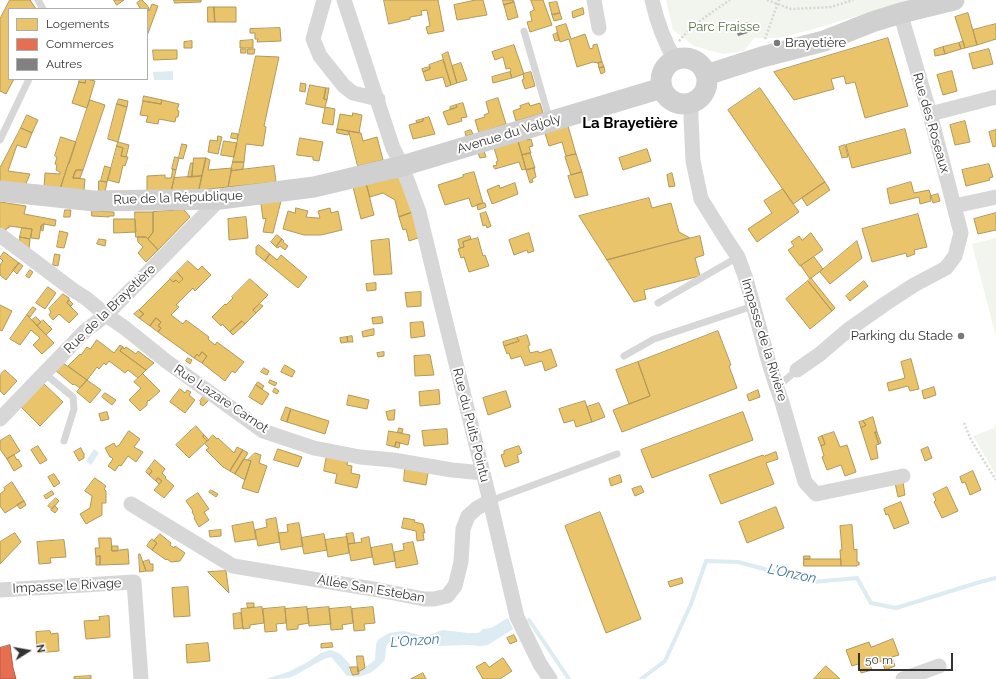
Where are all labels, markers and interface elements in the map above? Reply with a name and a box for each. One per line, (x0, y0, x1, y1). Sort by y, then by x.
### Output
legend (8, 8, 148, 80)
text: Logements (46, 17, 109, 31)
park label: Parc Fraisse (688, 19, 760, 35)
place label: Brayetière (785, 35, 846, 51)
text: Commerces (46, 37, 114, 51)
marker: Brayetière (772, 38, 782, 48)
text: Autres (46, 57, 82, 71)
street label: Rue des Roseaux (909, 71, 953, 175)
street label: Avenue du Valjoly (455, 111, 563, 157)
district label: La Brayetière (582, 114, 678, 132)
street label: Rue de la République (113, 188, 243, 208)
street label: Rue de la Brayetière (61, 261, 159, 357)
street label: Impasse de la Rivière (738, 277, 790, 403)
place label: Parking du Stade (851, 328, 953, 344)
marker: Parking du Stade (956, 331, 966, 341)
street label: Rue Lazare Carnot (171, 362, 271, 436)
street label: Rue du Puits Pointu (449, 366, 493, 484)
water label: L'Onzon (766, 561, 818, 587)
street label: Allée San Esteban (316, 572, 426, 606)
street label: Impasse le Rivage (12, 575, 122, 597)
north arrow (8, 631, 48, 671)
water label: L'Onzon (390, 631, 440, 651)
text: N (33, 643, 47, 654)
scale bar (860, 645, 955, 671)
text: 50 m (865, 653, 893, 667)

